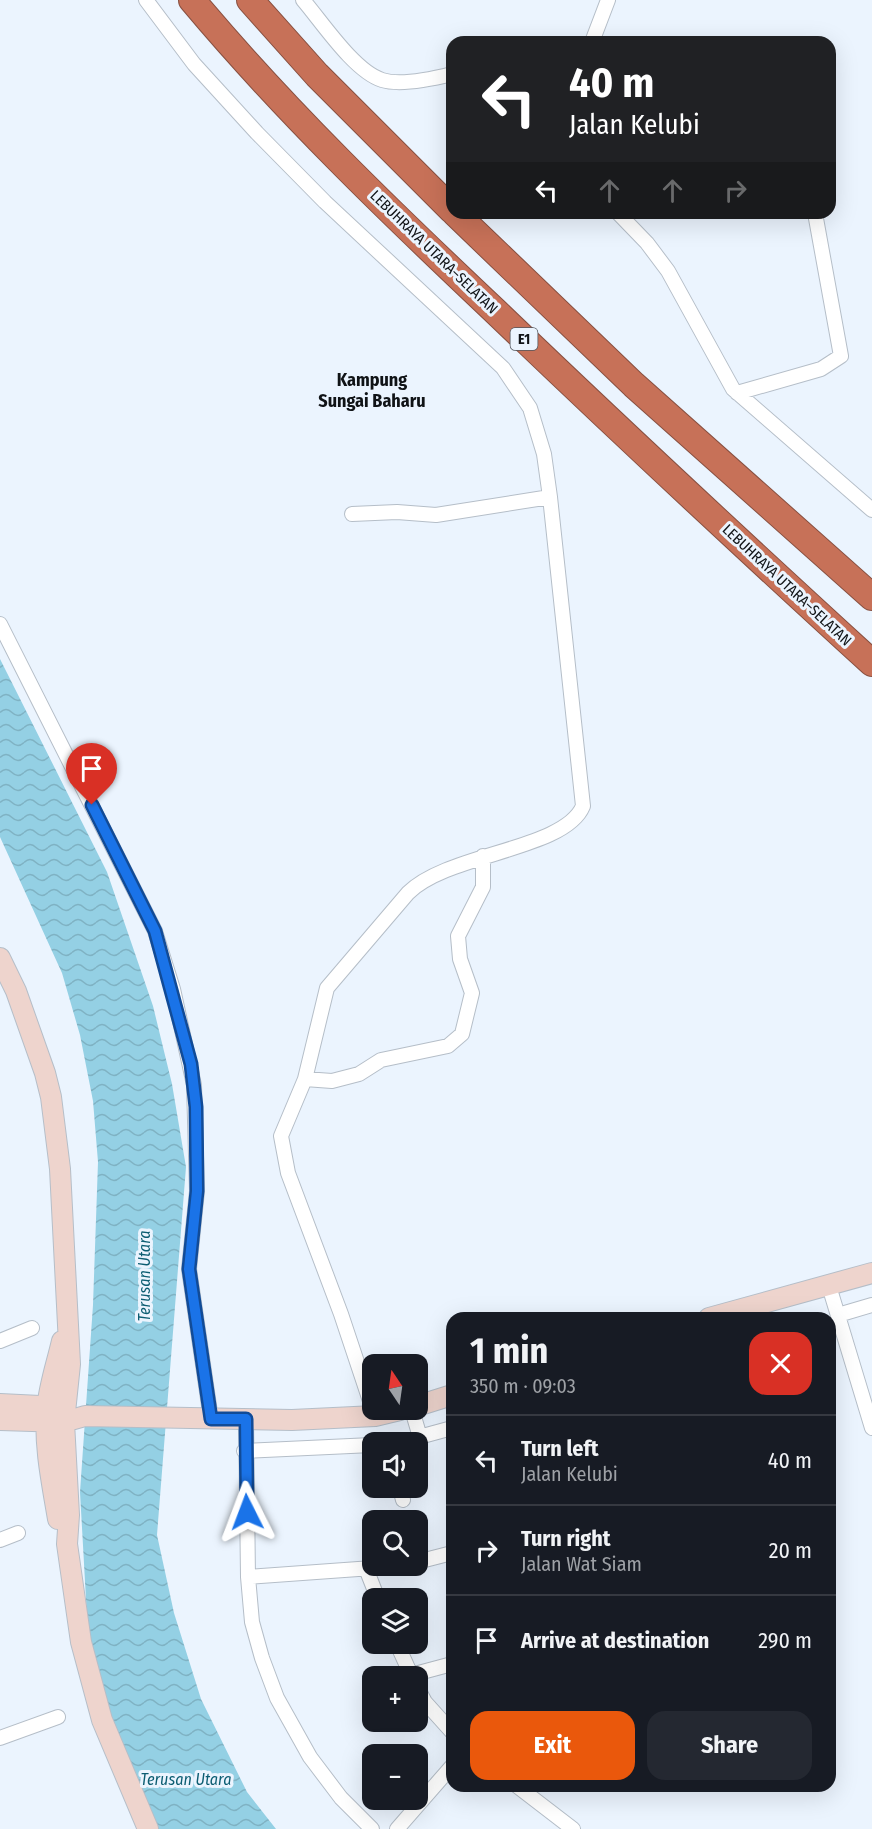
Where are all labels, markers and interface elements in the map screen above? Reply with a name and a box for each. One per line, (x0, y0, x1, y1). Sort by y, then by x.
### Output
text: 40 m (569, 58, 654, 108)
icon: left (470, 60, 548, 138)
text: Jalan Kelubi (569, 109, 700, 141)
icon: left (530, 174, 563, 207)
icon: ahead (593, 174, 626, 207)
icon: ahead (656, 174, 689, 207)
icon: right (719, 174, 752, 207)
street label: LEBUHRAYA UTARA–SELATAN (367, 186, 501, 318)
road number: E1 (510, 328, 538, 350)
district label: Kampung Sungai Baharu (318, 369, 426, 412)
street label: LEBUHRAYA UTARA–SELATAN (719, 520, 855, 650)
pin (66, 743, 117, 805)
icon: arrive (75, 752, 108, 785)
water label: Terusan Utara (135, 1230, 154, 1322)
text: 1 min (470, 1329, 548, 1373)
button: close (749, 1332, 812, 1395)
north arrow (362, 1354, 428, 1420)
map controls (362, 1354, 428, 1810)
text: 350 m · 09:03 (470, 1374, 576, 1398)
button: sound (362, 1432, 428, 1498)
text: Turn left (521, 1435, 599, 1462)
icon: left (470, 1444, 503, 1477)
text: 40 m (768, 1447, 812, 1474)
text: Jalan Kelubi (521, 1462, 618, 1486)
position arrow (215, 1480, 279, 1544)
button: search (362, 1510, 428, 1576)
text: Turn right (521, 1525, 610, 1552)
icon: right (470, 1534, 503, 1567)
text: 20 m (769, 1537, 812, 1564)
text: Jalan Wat Siam (521, 1552, 642, 1576)
button: layers (362, 1588, 428, 1654)
icon: arrive (470, 1624, 503, 1657)
text: Arrive at destination (521, 1627, 709, 1654)
text: 290 m (758, 1627, 812, 1654)
button: + (362, 1666, 428, 1732)
button: Exit (470, 1711, 635, 1780)
button: Share (647, 1711, 812, 1780)
button: − (362, 1744, 428, 1810)
water label: Terusan Utara (140, 1770, 232, 1789)

